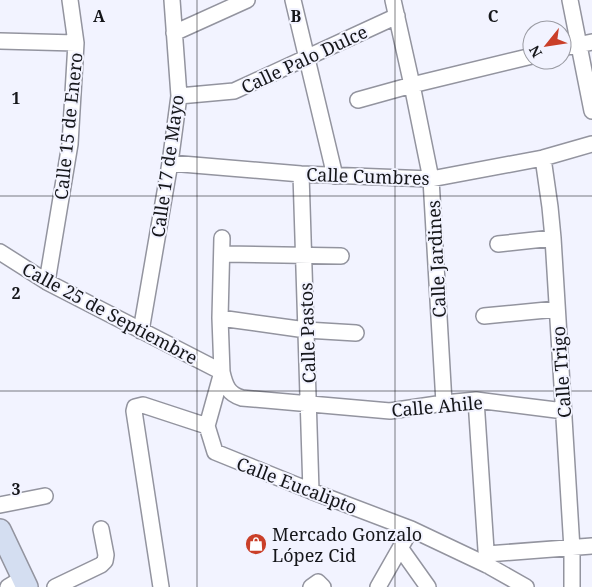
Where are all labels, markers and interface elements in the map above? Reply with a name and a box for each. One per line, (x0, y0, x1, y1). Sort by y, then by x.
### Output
text: A (93, 5, 106, 27)
text: B (291, 5, 302, 27)
text: C (488, 5, 499, 27)
street label: Calle Palo Dulce (237, 19, 371, 99)
north arrow (522, 20, 572, 70)
text: N (524, 42, 546, 61)
street label: Calle 15 de Enero (48, 51, 88, 201)
text: 1 (11, 87, 21, 109)
street label: Calle 17 de Mayo (145, 93, 189, 239)
street label: Calle Cumbres (306, 162, 430, 190)
street label: Calle Jardines (421, 200, 451, 318)
street label: Calle 25 de Septiembre (18, 257, 202, 369)
text: 2 (11, 282, 21, 304)
street label: Calle Pastos (293, 282, 321, 384)
street label: Calle Trigo (546, 325, 576, 419)
street label: Calle Ahile (390, 390, 484, 422)
street label: Calle Eucalipto (233, 451, 361, 519)
text: 3 (11, 478, 21, 500)
place label: Mercado Gonzalo López Cid (272, 522, 422, 567)
shop icon: Mercado Gonzalo López Cid (244, 532, 268, 556)

